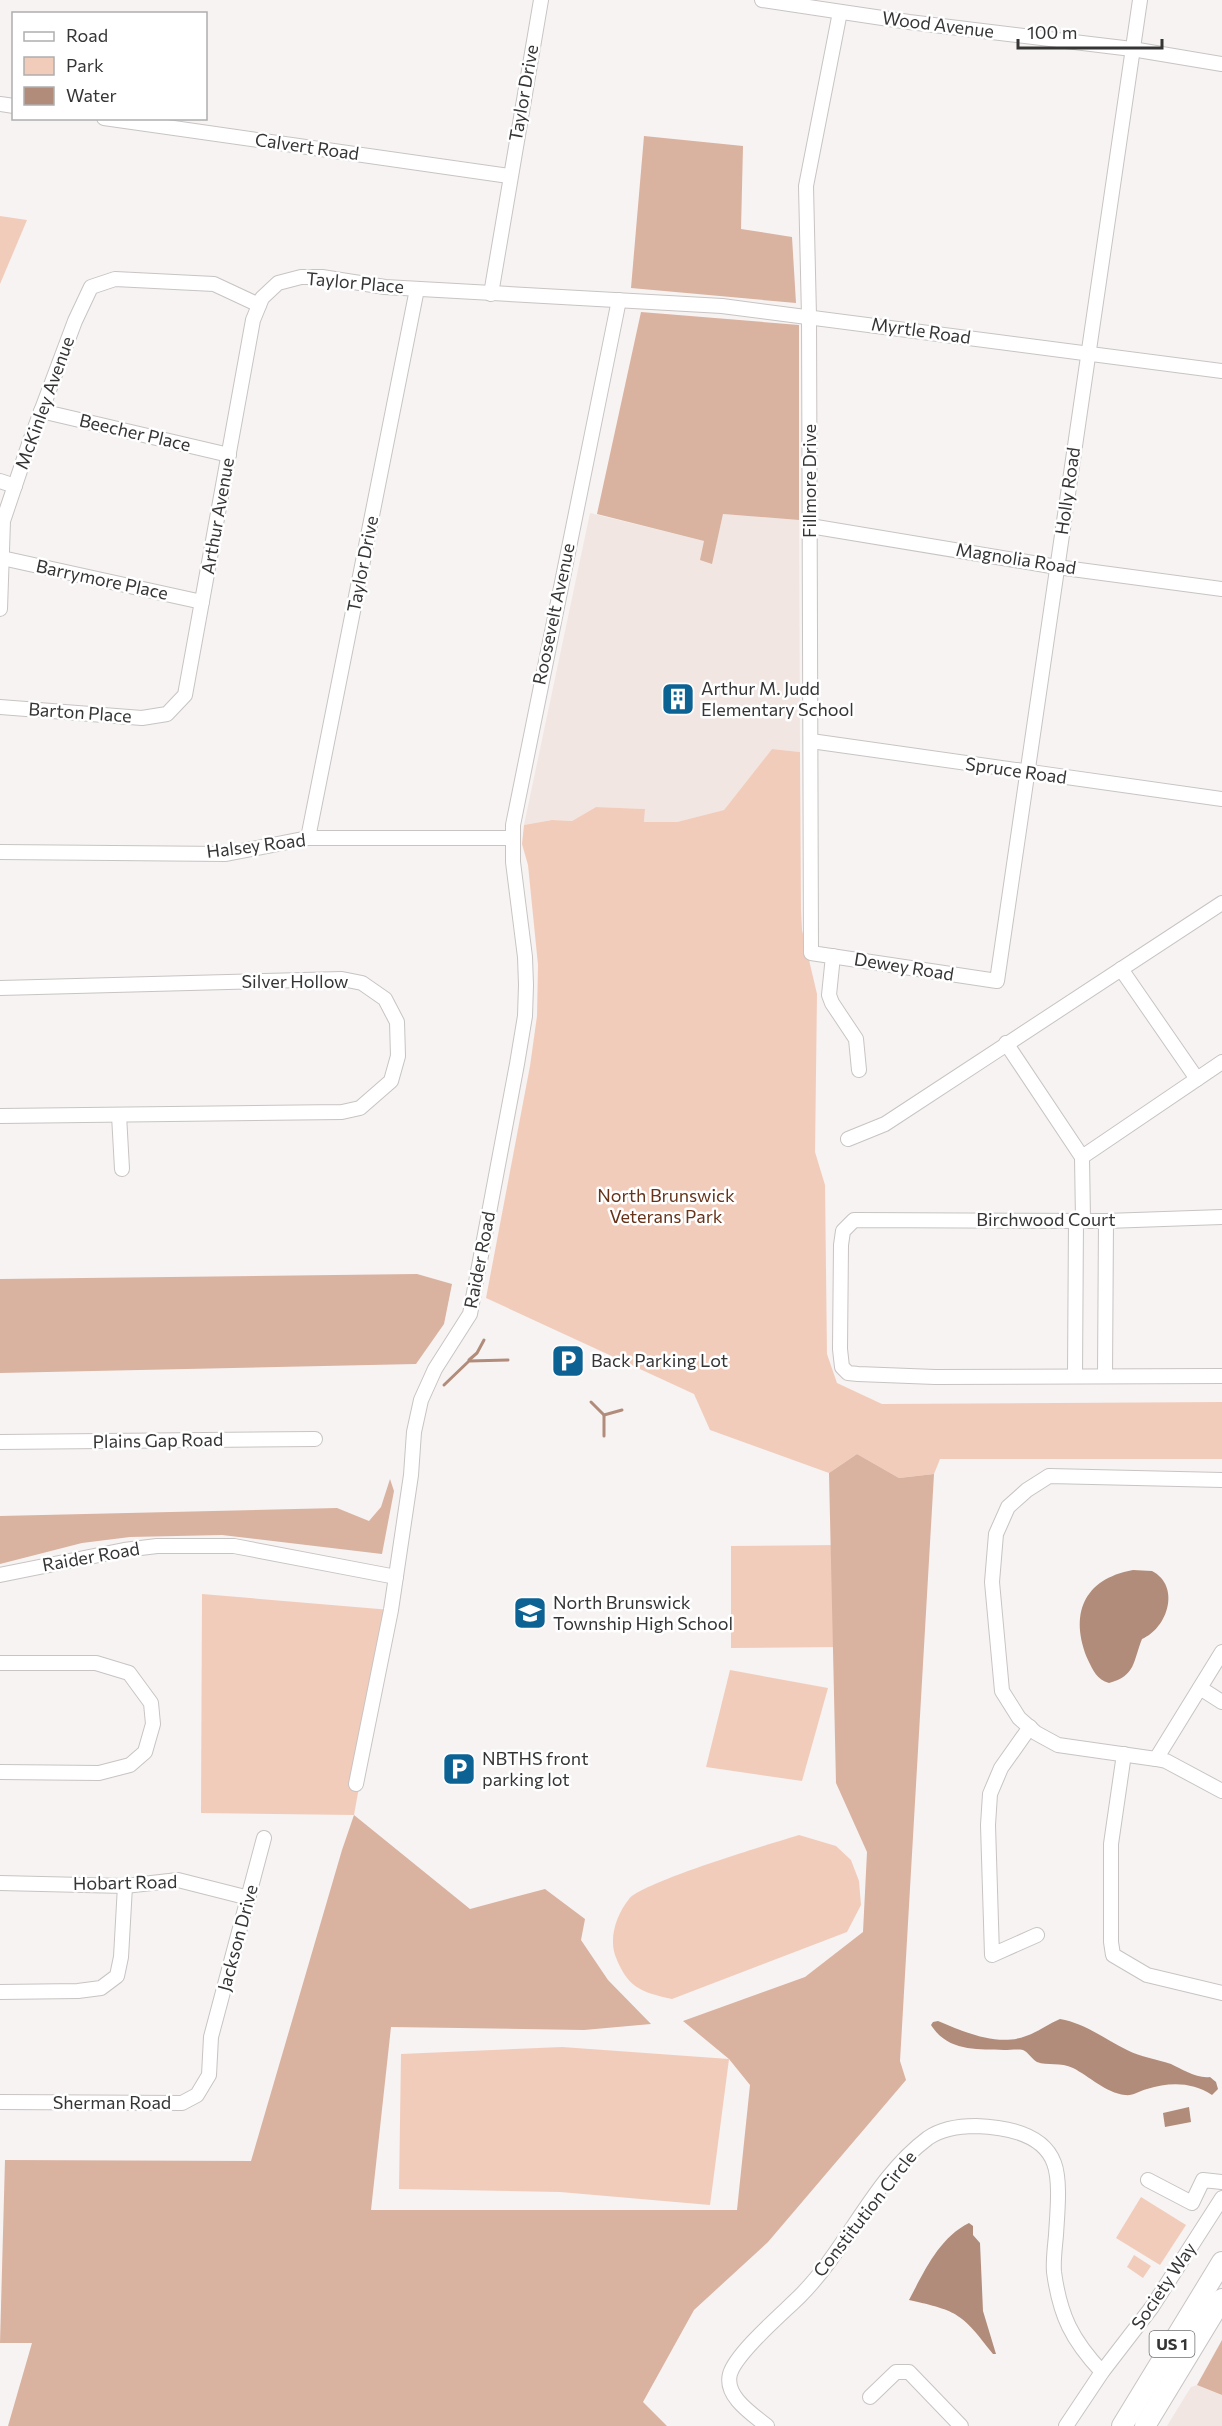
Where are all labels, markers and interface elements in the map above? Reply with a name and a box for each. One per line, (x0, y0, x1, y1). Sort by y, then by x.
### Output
street label: Wood Avenue (881, 6, 995, 42)
legend (12, 12, 207, 120)
scale bar (1018, 12, 1162, 50)
text: 100 m (1027, 21, 1077, 43)
text: Road (66, 24, 108, 46)
street label: Taylor Drive (504, 43, 542, 143)
text: Park (66, 54, 104, 76)
text: Water (66, 84, 117, 106)
street label: Calvert Road (254, 128, 361, 164)
street label: Taylor Place (305, 267, 405, 297)
street label: Myrtle Road (870, 312, 972, 348)
street label: McKinley Avenue (10, 333, 78, 472)
street label: Beecher Place (77, 409, 193, 456)
street label: Fillmore Drive (798, 424, 820, 538)
street label: Holly Road (1050, 446, 1084, 536)
street label: Arthur Avenue (196, 456, 238, 576)
street label: Taylor Drive (342, 514, 382, 614)
street label: Magnolia Road (954, 538, 1078, 578)
street label: Roosevelt Avenue (527, 541, 579, 687)
street label: Barrymore Place (34, 554, 170, 604)
place label: Arthur M. Judd Elementary School (701, 677, 854, 720)
building icon: Arthur M. Judd Elementary School (660, 681, 696, 717)
street label: Barton Place (28, 697, 133, 727)
street label: Spruce Road (964, 752, 1068, 788)
street label: Halsey Road (205, 828, 307, 862)
street label: Dewey Road (853, 947, 956, 985)
street label: Silver Hollow (241, 970, 349, 992)
park label: North Brunswick Veterans Park (597, 1184, 735, 1227)
street label: Birchwood Court (976, 1208, 1116, 1230)
street label: Raider Road (459, 1209, 499, 1310)
parking icon: Back Parking Lot (550, 1343, 586, 1379)
place label: Back Parking Lot (591, 1349, 728, 1371)
street label: Plains Gap Road (92, 1428, 223, 1452)
street label: Raider Road (40, 1537, 141, 1575)
place label: North Brunswick Township High School (553, 1591, 733, 1634)
school or university icon: North Brunswick Township High School (512, 1595, 548, 1631)
place label: NBTHS front parking lot (482, 1747, 589, 1790)
parking icon: NBTHS front parking lot (441, 1751, 477, 1787)
street label: Hobart Road (73, 1870, 177, 1894)
street label: Jackson Drive (212, 1882, 262, 1993)
street label: Sherman Road (53, 2091, 171, 2113)
street label: Constitution Circle (808, 2146, 920, 2281)
street label: Society Way (1126, 2238, 1200, 2333)
road number: US 1 (1150, 2331, 1194, 2357)

